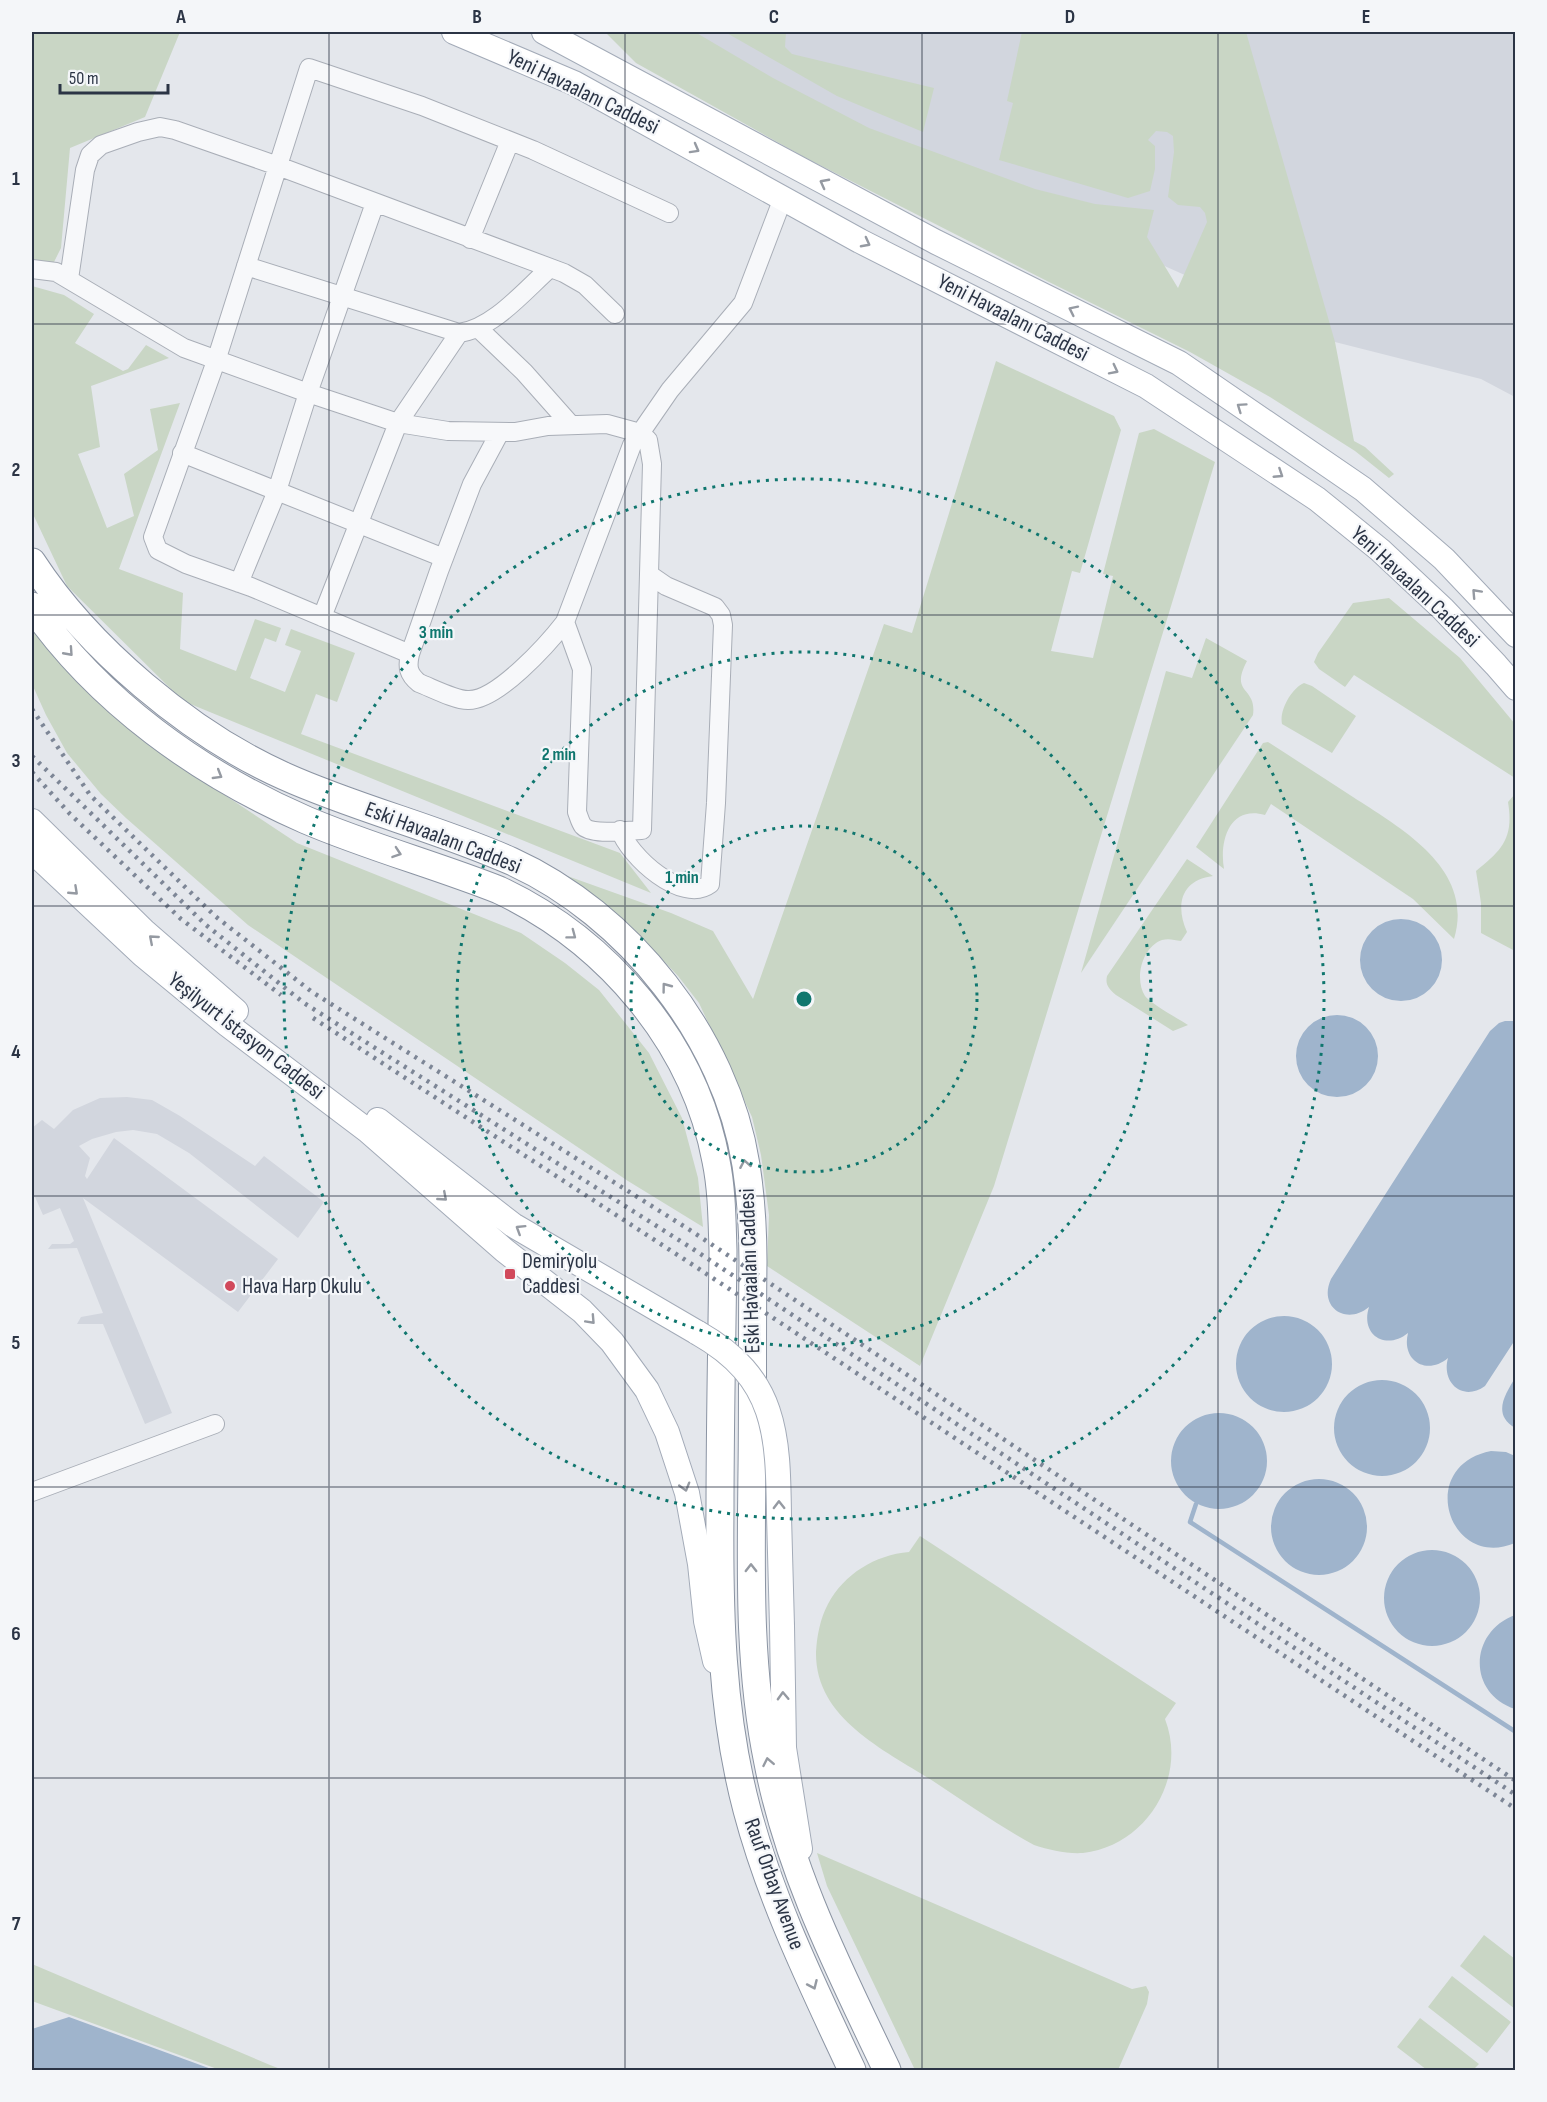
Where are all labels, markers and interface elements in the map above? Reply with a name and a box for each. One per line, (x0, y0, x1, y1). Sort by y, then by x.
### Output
text: A (175, 5, 186, 29)
text: B (472, 5, 482, 29)
text: C (769, 5, 779, 29)
text: D (1065, 5, 1075, 29)
text: E (1362, 5, 1370, 29)
street label: Yeni Havaalanı Caddesi (502, 43, 664, 141)
scale bar (60, 57, 168, 95)
text: 50 m (69, 68, 99, 89)
one-way arrow (689, 142, 699, 153)
text: 1 (12, 167, 20, 191)
one-way arrow (820, 179, 831, 190)
one-way arrow (859, 236, 870, 247)
street label: Yeni Havaalanı Caddesi (933, 268, 1093, 368)
one-way arrow (1068, 305, 1079, 317)
one-way arrow (1108, 363, 1119, 374)
one-way arrow (1237, 403, 1248, 414)
text: 2 (12, 458, 20, 482)
one-way arrow (1273, 467, 1283, 479)
street label: Yeni Havaalanı Caddesi (1345, 521, 1485, 653)
one-way arrow (1472, 589, 1483, 599)
text: 3 min (419, 622, 453, 643)
one-way arrow (62, 645, 73, 656)
text: 2 min (542, 744, 576, 765)
text: 3 (12, 749, 21, 773)
one-way arrow (212, 768, 222, 780)
street label: Eski Havaalanı Caddesi (361, 796, 525, 880)
one-way arrow (391, 845, 402, 858)
text: 1 min (665, 867, 699, 888)
one-way arrow (67, 884, 78, 895)
one-way arrow (566, 927, 577, 938)
one-way arrow (149, 936, 160, 947)
street label: Yeşilyurt İstasyon Caddesi (162, 967, 330, 1105)
one-way arrow (663, 983, 674, 994)
centre of rings (794, 989, 814, 1009)
text: 4 (11, 1040, 21, 1064)
one-way arrow (739, 1159, 752, 1169)
street label: Eski Havaalanı Caddesi (734, 1188, 766, 1354)
one-way arrow (436, 1190, 447, 1201)
one-way arrow (516, 1225, 526, 1237)
place label: Demiryolu Caddesi (522, 1248, 597, 1300)
marker: Demiryolu Caddesi (503, 1267, 517, 1281)
place label: Hava Harp Okulu (242, 1273, 362, 1300)
marker: Hava Harp Okulu (223, 1279, 237, 1293)
one-way arrow (583, 1313, 594, 1324)
text: 5 (12, 1331, 21, 1355)
one-way arrow (678, 1482, 690, 1492)
one-way arrow (773, 1500, 785, 1509)
one-way arrow (745, 1564, 757, 1573)
text: 6 (11, 1622, 21, 1646)
one-way arrow (776, 1691, 789, 1700)
one-way arrow (762, 1757, 775, 1767)
street label: Rauf Orbay Avenue (738, 1815, 810, 1953)
text: 7 (12, 1912, 21, 1936)
one-way arrow (806, 1979, 818, 1990)

